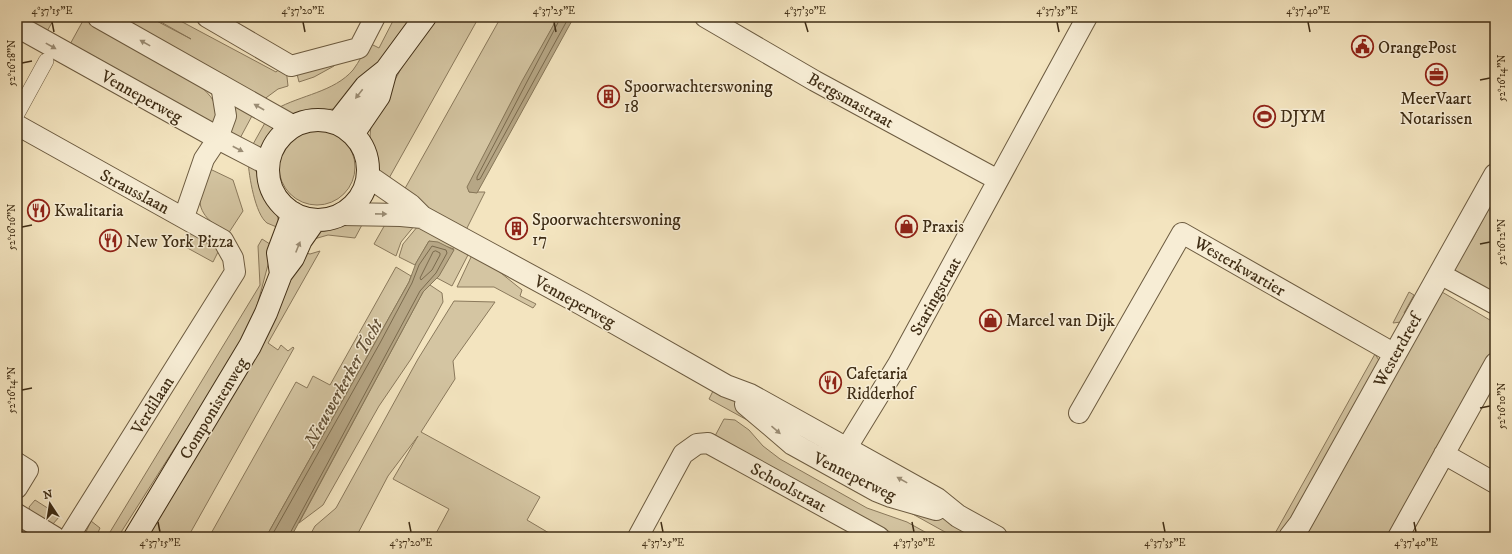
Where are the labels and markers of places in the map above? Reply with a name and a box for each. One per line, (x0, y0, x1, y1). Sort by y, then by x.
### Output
public building icon: OrangePost (1350, 34, 1376, 60)
place label: OrangePost (1378, 37, 1457, 59)
office icon: MeerVaart Notarissen (1423, 61, 1449, 87)
place label: Spoorwachterswoning 18 (624, 76, 773, 118)
building icon: Spoorwachterswoning 18 (596, 83, 622, 109)
place label: MeerVaart Notarissen (1400, 88, 1472, 130)
sports icon: DJYM (1252, 103, 1278, 129)
place label: DJYM (1280, 106, 1326, 128)
restaurant icon: Kwalitaria (26, 197, 52, 223)
place label: Kwalitaria (54, 200, 124, 222)
place label: Spoorwachterswoning 17 (532, 209, 681, 251)
shop icon: Praxis (894, 213, 920, 239)
building icon: Spoorwachterswoning 17 (504, 216, 530, 242)
place label: Praxis (922, 216, 964, 238)
restaurant icon: New York Pizza (97, 228, 123, 254)
place label: New York Pizza (126, 231, 234, 253)
shop icon: Marcel van Dijk (978, 307, 1004, 333)
place label: Marcel van Dijk (1006, 310, 1116, 332)
place label: Cafetaria Ridderhof (846, 363, 917, 405)
restaurant icon: Cafetaria Ridderhof (817, 370, 843, 396)

